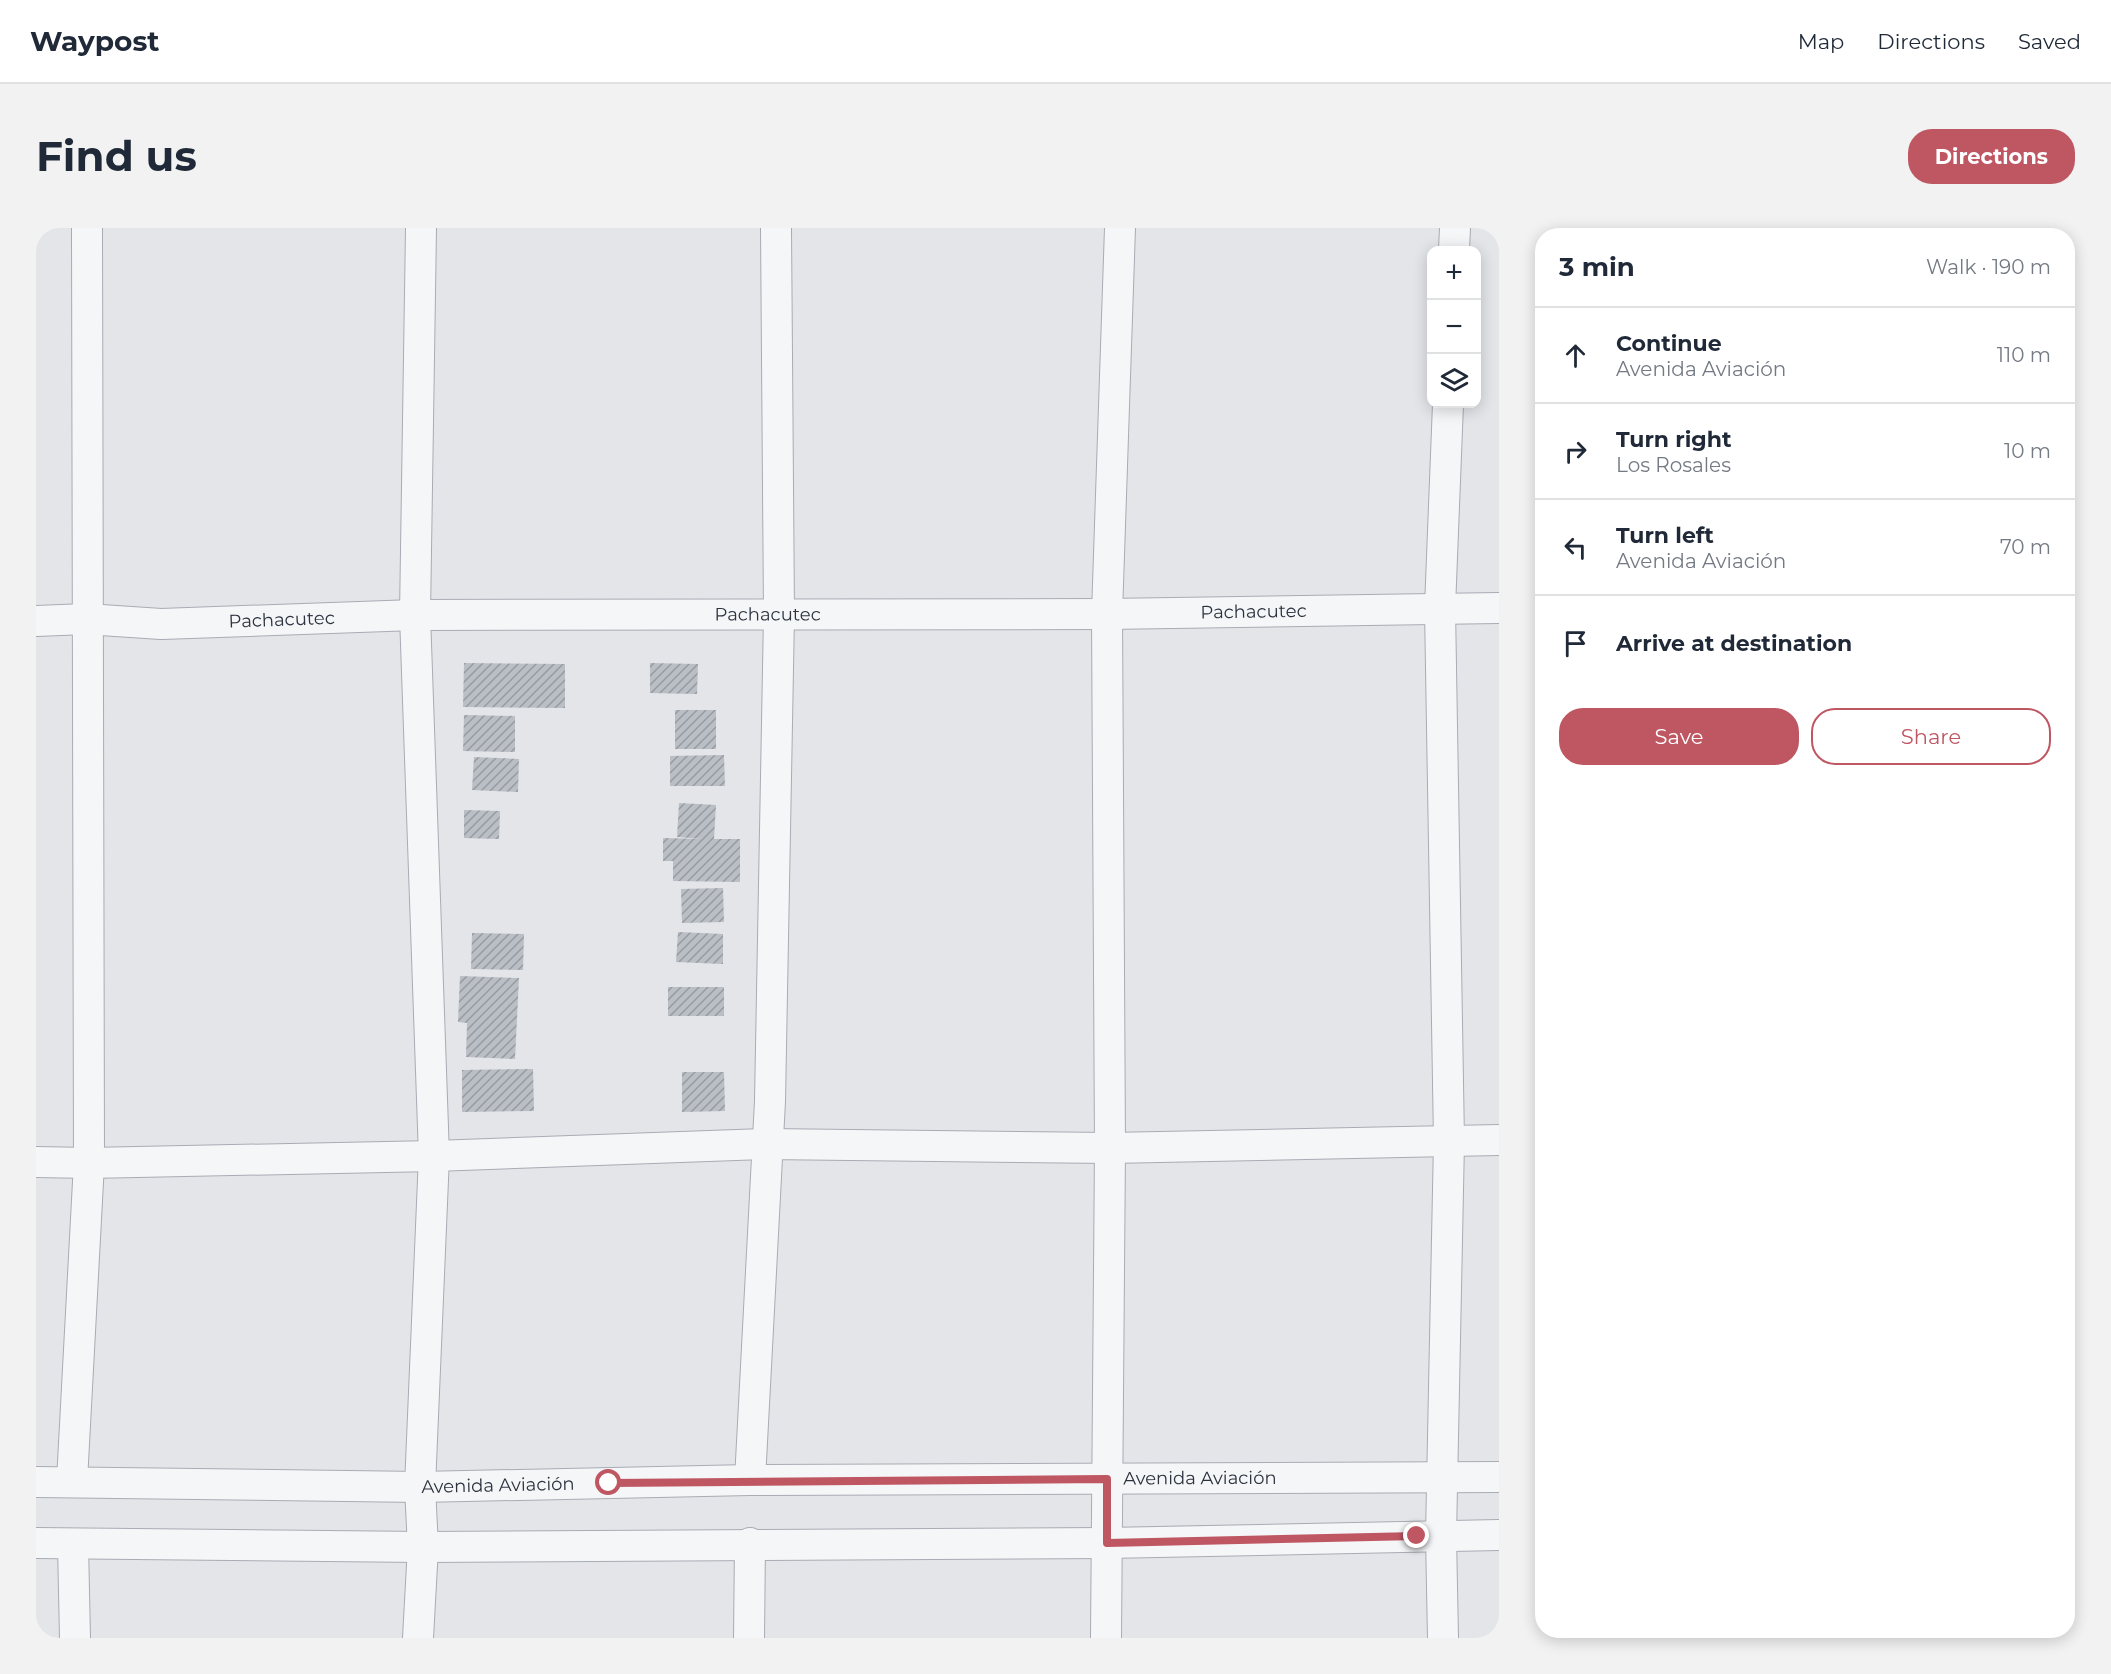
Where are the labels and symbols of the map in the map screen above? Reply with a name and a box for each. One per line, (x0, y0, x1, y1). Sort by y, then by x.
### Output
street label: Pachacutec (1200, 600, 1307, 624)
street label: Pachacutec (714, 603, 821, 626)
street label: Pachacutec (228, 607, 335, 633)
street label: Avenida Aviación (1123, 1467, 1277, 1490)
route start (595, 1469, 621, 1495)
street label: Avenida Aviación (421, 1473, 575, 1498)
route end (1403, 1522, 1429, 1548)

